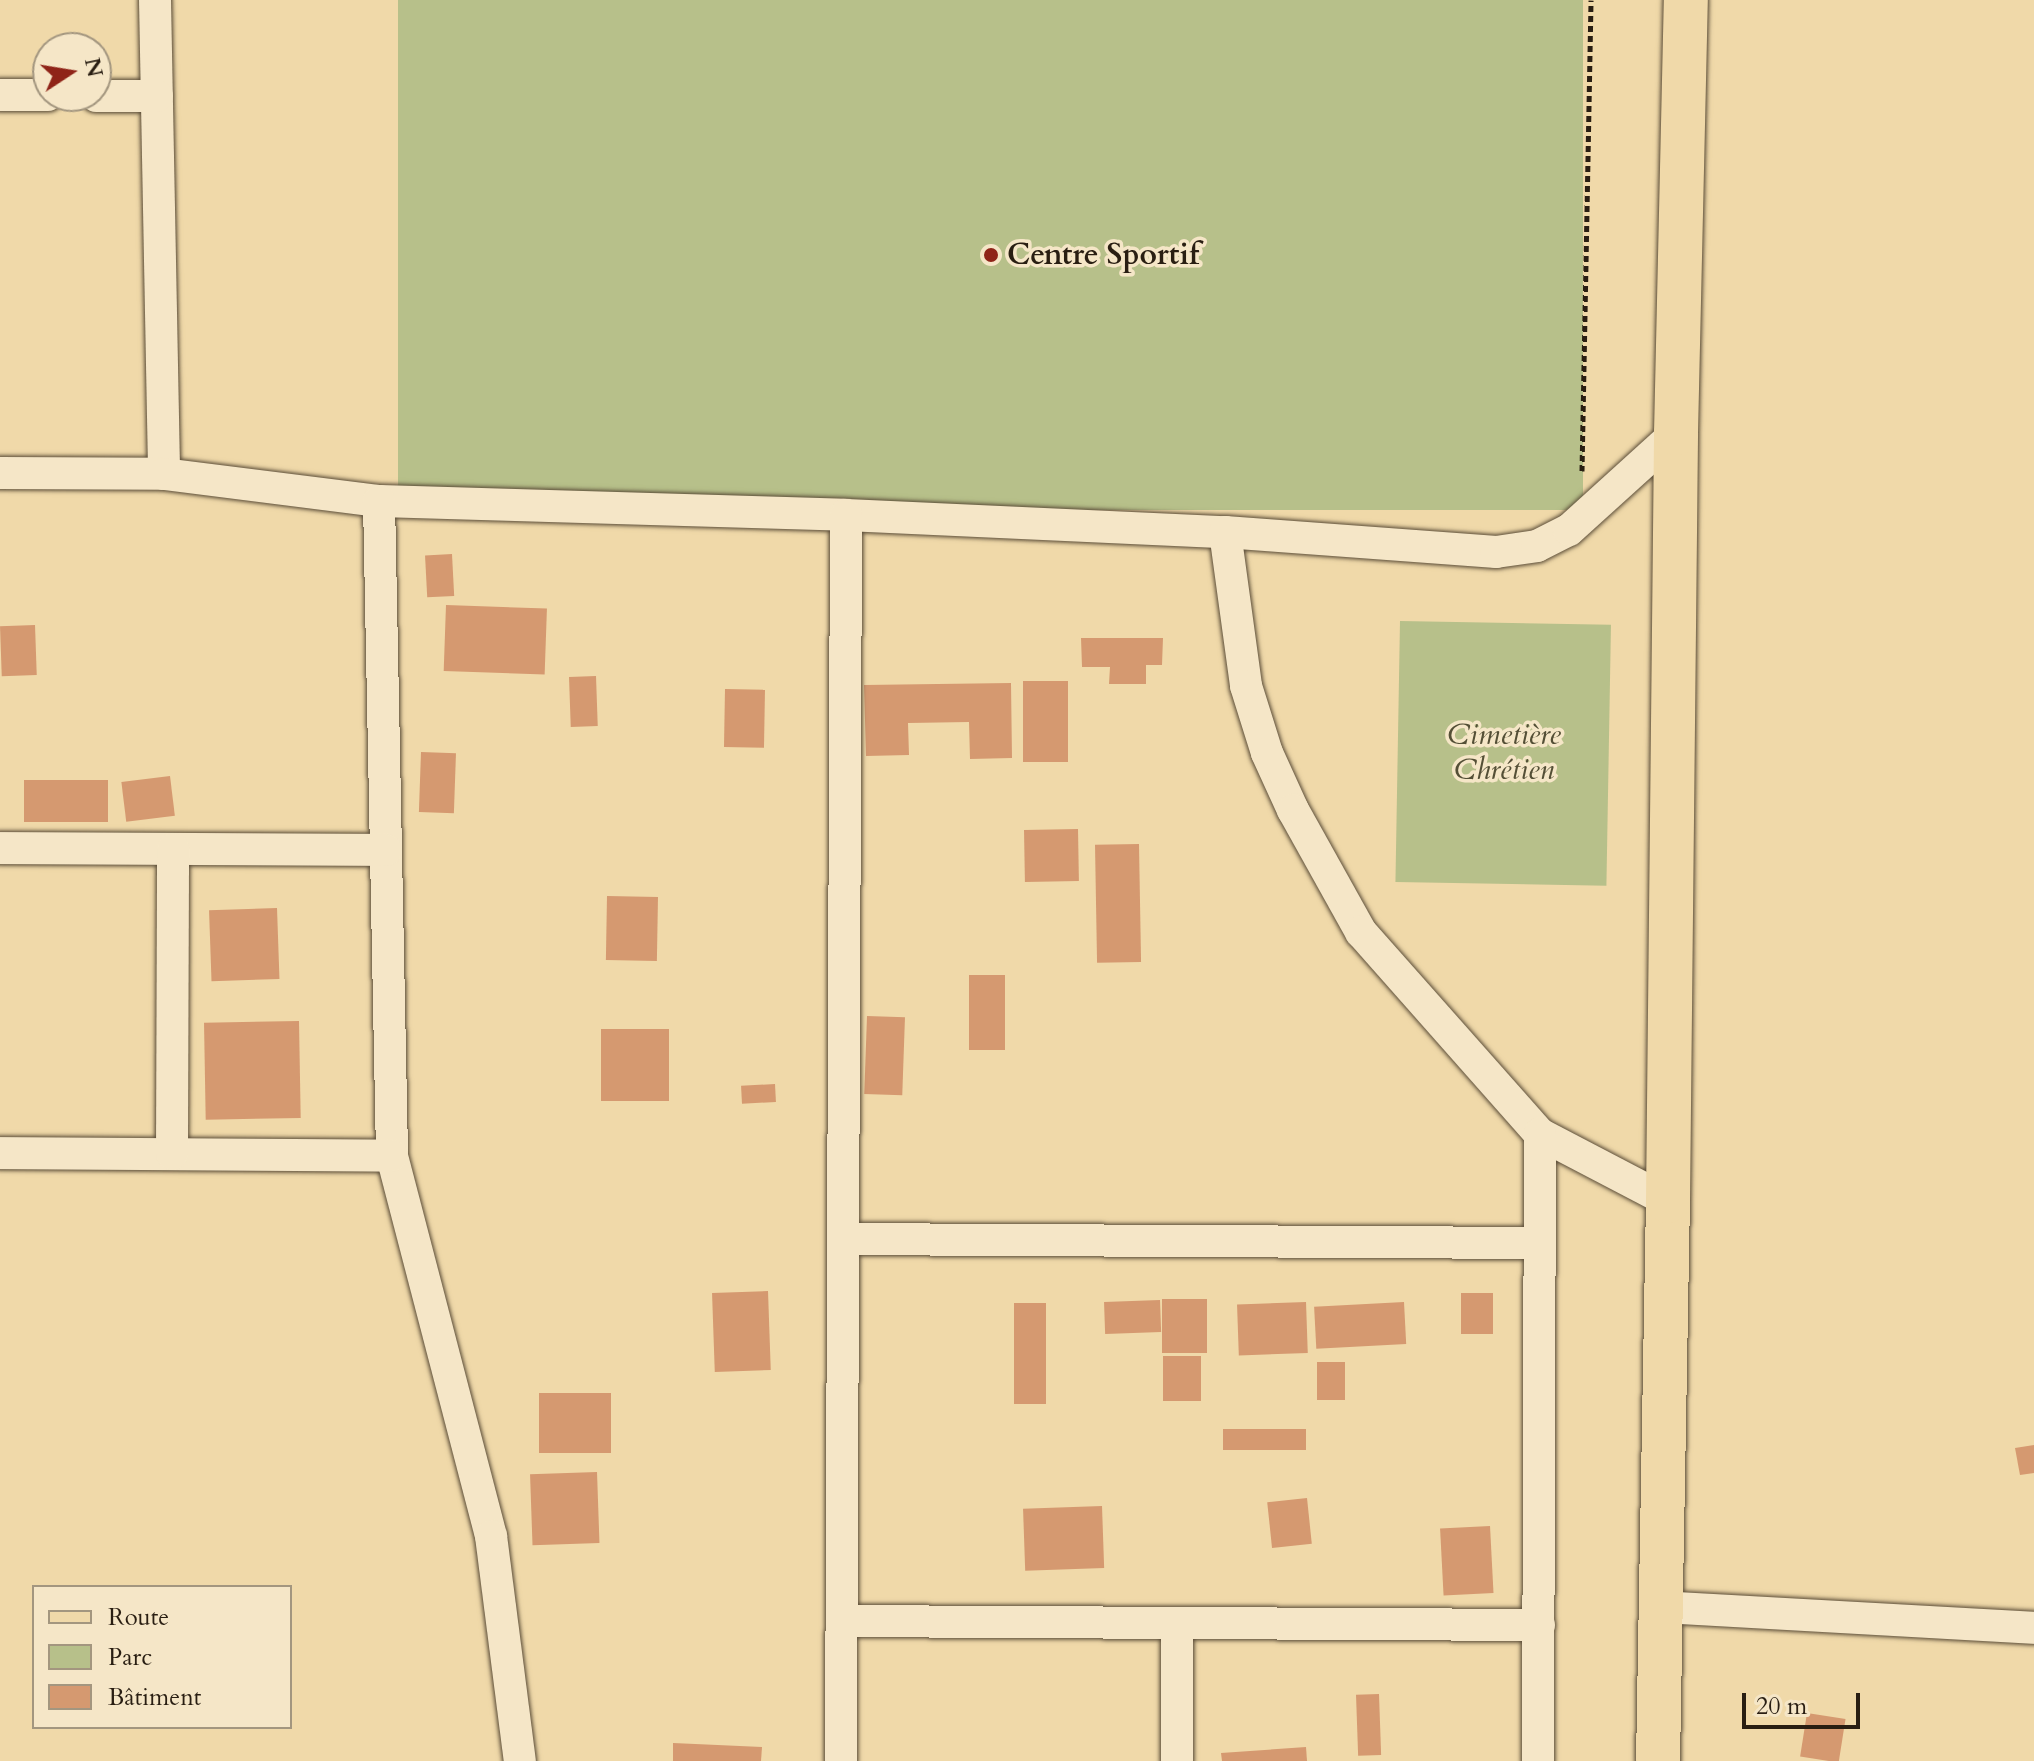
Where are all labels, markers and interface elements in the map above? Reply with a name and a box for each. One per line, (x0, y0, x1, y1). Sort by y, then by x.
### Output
north arrow (32, 32, 112, 112)
text: N (77, 55, 110, 80)
place label: Centre Sportif (1007, 237, 1199, 273)
marker: Centre Sportif (982, 246, 1000, 264)
park label: Cimetière Chrétien (1447, 717, 1561, 788)
legend (32, 1585, 292, 1729)
text: Route (108, 1601, 169, 1634)
text: Parc (108, 1641, 152, 1674)
scale bar (1746, 1677, 1864, 1727)
text: Bâtiment (108, 1681, 201, 1714)
text: 20 m (1756, 1690, 1807, 1723)

